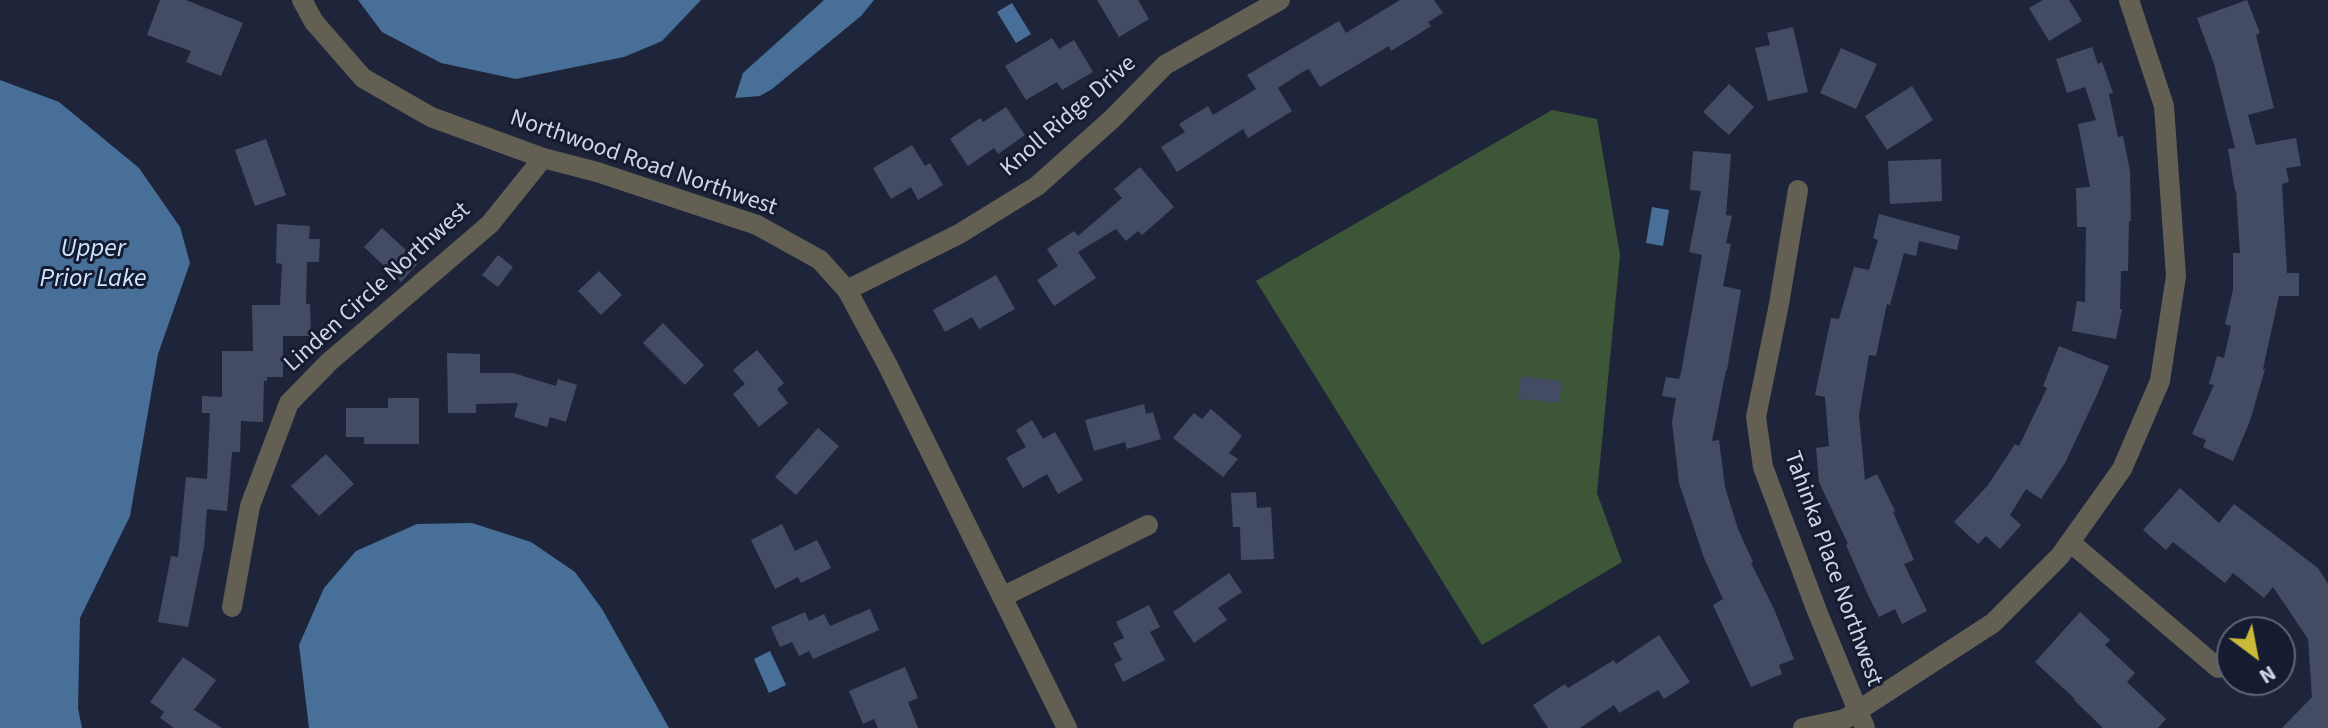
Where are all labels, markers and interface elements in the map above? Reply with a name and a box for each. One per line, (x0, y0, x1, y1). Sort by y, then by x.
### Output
street label: Knoll Ridge Drive (995, 50, 1143, 184)
street label: Northwood Road Northwest (506, 105, 780, 223)
street label: Linden Circle Northwest (279, 197, 477, 379)
water label: Upper Prior Lake (40, 234, 146, 296)
street label: Tahinka Place Northwest (1776, 448, 1888, 690)
north arrow (2216, 616, 2296, 696)
text: N (2253, 657, 2282, 692)

